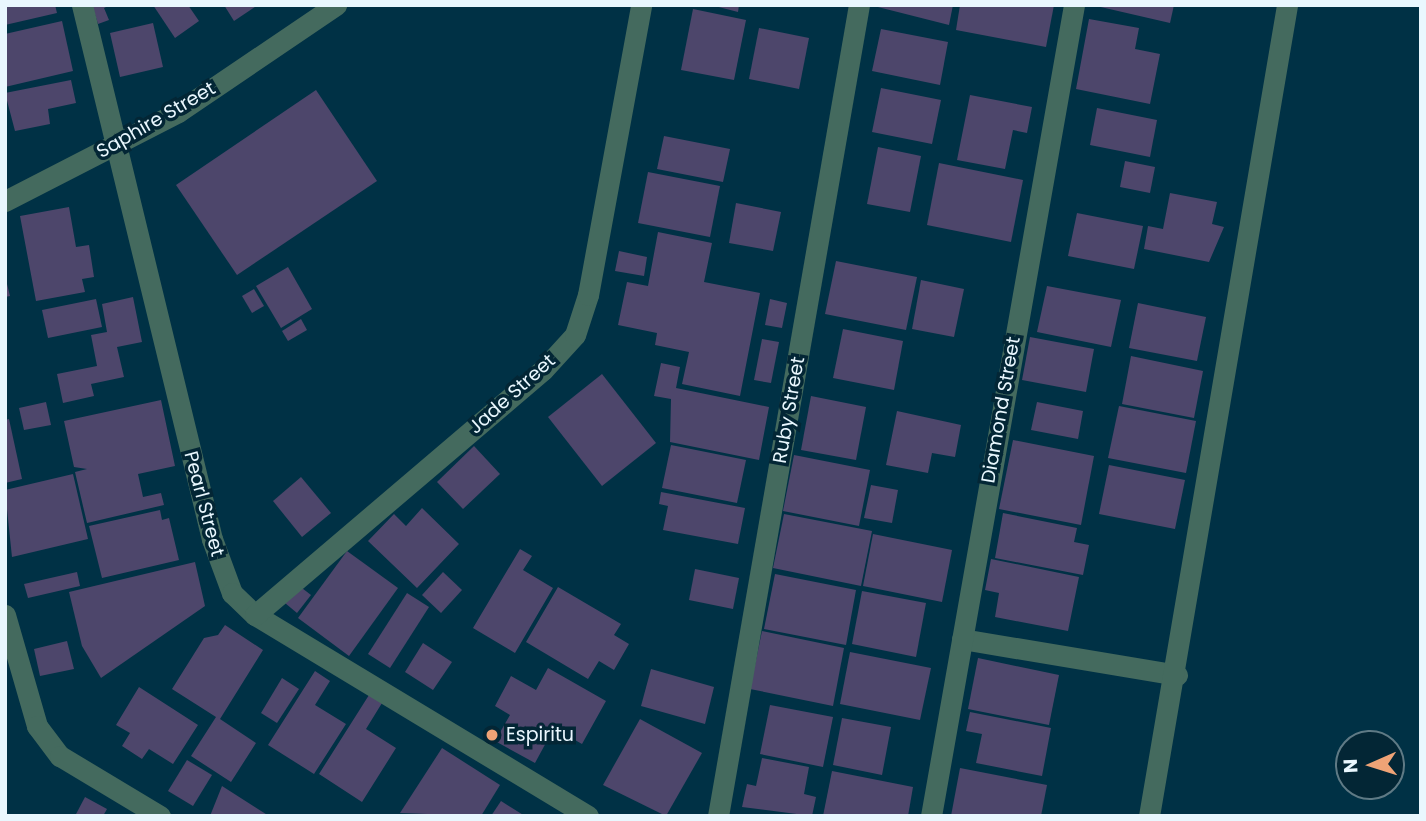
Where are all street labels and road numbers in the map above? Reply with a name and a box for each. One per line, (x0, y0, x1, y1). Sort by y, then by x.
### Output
street label: Saphire Street (93, 77, 219, 163)
street label: Diamond Street (977, 335, 1025, 485)
street label: Jade Street (464, 349, 560, 439)
street label: Ruby Street (768, 355, 810, 465)
street label: Pearl Street (179, 449, 229, 559)

